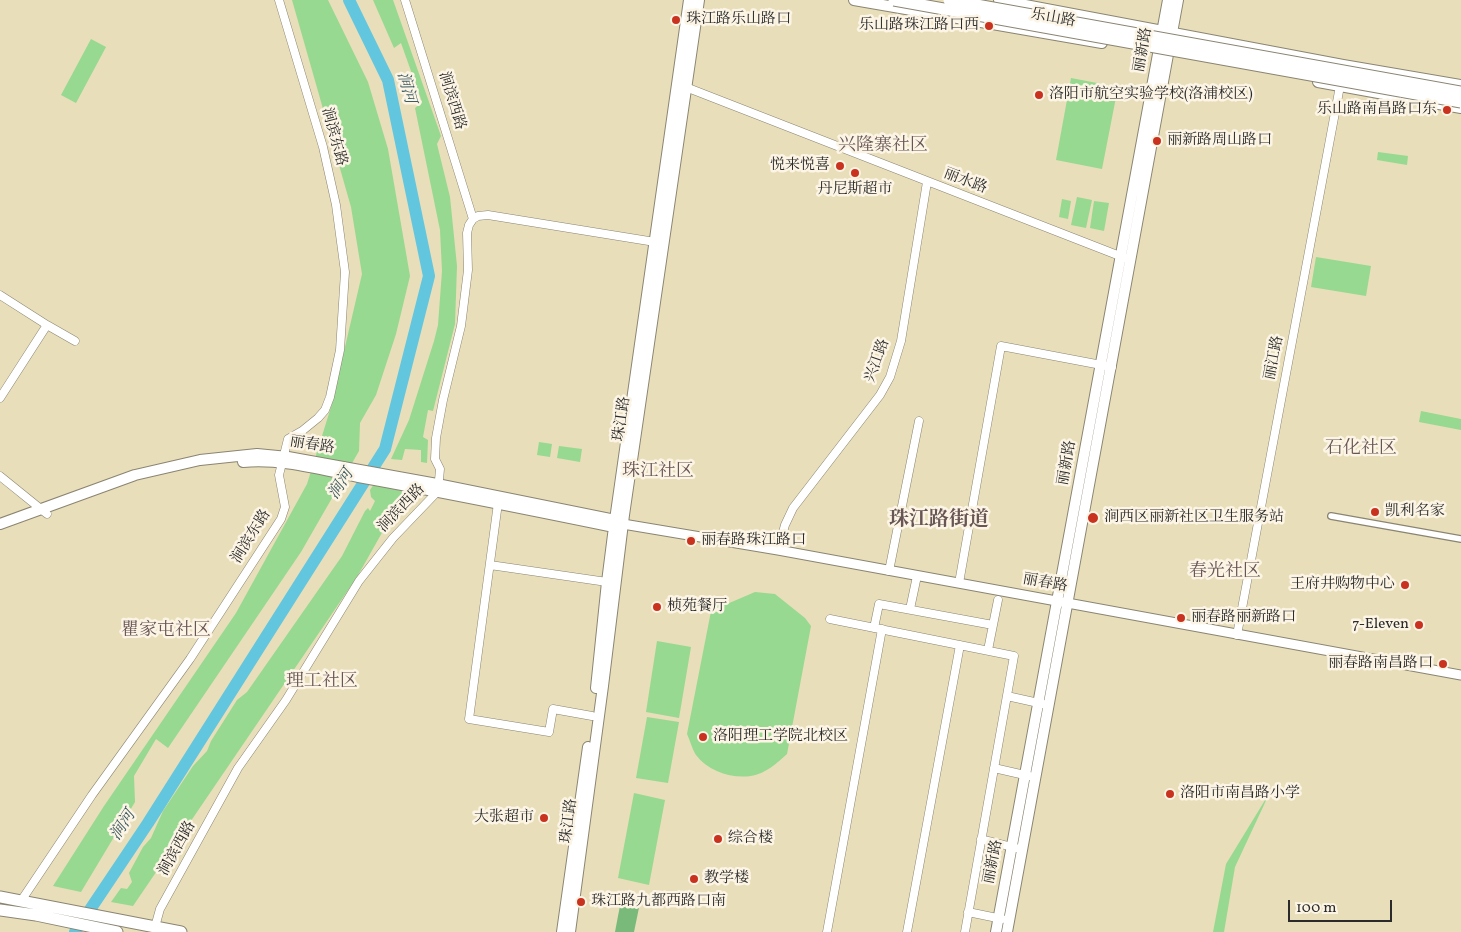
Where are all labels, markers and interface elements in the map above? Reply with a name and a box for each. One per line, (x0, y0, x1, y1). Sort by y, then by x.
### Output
street label: 乐山路 (1029, 6, 1077, 32)
place label: 珠江路乐山路口 (686, 11, 791, 29)
marker: 珠江路乐山路口 (670, 14, 682, 26)
place label: 乐山路珠江路口西 (859, 17, 979, 35)
marker: 乐山路珠江路口西 (983, 20, 995, 32)
street label: 丽新路 (1131, 26, 1157, 74)
water label: 涧河 (392, 70, 418, 106)
street label: 涧滨西路 (434, 70, 468, 132)
place label: 洛阳市航空实验学校(洛浦校区) (1049, 86, 1253, 104)
marker: 洛阳市航空实验学校(洛浦校区) (1033, 89, 1045, 101)
place label: 乐山路南昌路口东 (1317, 101, 1437, 119)
marker: 乐山路南昌路口东 (1441, 104, 1453, 116)
street label: 涧滨东路 (317, 106, 349, 168)
place label: 丽新路周山路口 (1167, 132, 1272, 150)
marker: 丽新路周山路口 (1151, 135, 1163, 147)
district label: 兴隆寨社区 (838, 136, 928, 158)
place label: 悦来悦喜 (770, 157, 830, 175)
marker: 悦来悦喜 (834, 160, 846, 172)
street label: 丽水路 (941, 166, 989, 198)
marker: 丹尼斯超市 (849, 167, 861, 179)
place label: 丹尼斯超市 (818, 181, 892, 199)
street label: 丽江路 (1262, 334, 1288, 382)
street label: 兴江路 (862, 337, 894, 385)
street label: 珠江路 (611, 395, 635, 443)
street label: 丽春路 (288, 434, 336, 458)
street label: 丽新路 (1055, 439, 1081, 487)
district label: 石化社区 (1325, 439, 1397, 461)
district label: 珠江社区 (622, 462, 694, 484)
water label: 涧河 (325, 466, 359, 504)
street label: 涧滨西路 (375, 481, 429, 537)
place label: 凯利名家 (1385, 503, 1445, 521)
marker: 凯利名家 (1369, 506, 1381, 518)
street label: 涧滨东路 (228, 507, 276, 567)
district label: 珠江路街道 (889, 509, 989, 533)
place label: 涧西区丽新社区卫生服务站 (1104, 509, 1284, 527)
marker: 涧西区丽新社区卫生服务站 (1086, 511, 1100, 525)
place label: 丽春路珠江路口 (701, 532, 806, 550)
marker: 丽春路珠江路口 (685, 535, 697, 547)
district label: 春光社区 (1189, 562, 1261, 584)
street label: 丽春路 (1021, 571, 1069, 597)
place label: 王府井购物中心 (1290, 576, 1395, 594)
marker: 王府井购物中心 (1399, 579, 1411, 591)
place label: 桢苑餐厅 (667, 598, 727, 616)
marker: 桢苑餐厅 (651, 601, 663, 613)
place label: 丽春路丽新路口 (1191, 609, 1296, 627)
marker: 丽春路丽新路口 (1175, 612, 1187, 624)
place label: 7-Eleven (1352, 616, 1409, 634)
marker: 7-Eleven (1413, 619, 1425, 631)
district label: 瞿家屯社区 (121, 621, 211, 643)
place label: 丽春路南昌路口 (1328, 655, 1433, 673)
marker: 丽春路南昌路口 (1437, 658, 1449, 670)
district label: 理工社区 (286, 672, 358, 694)
place label: 洛阳理工学院北校区 (713, 728, 848, 746)
marker: 洛阳理工学院北校区 (697, 731, 709, 743)
place label: 洛阳市南昌路小学 (1180, 785, 1300, 803)
marker: 洛阳市南昌路小学 (1164, 788, 1176, 800)
street label: 珠江路 (558, 798, 582, 844)
water label: 涧河 (107, 807, 141, 845)
place label: 大张超市 (474, 809, 534, 827)
marker: 大张超市 (538, 812, 550, 824)
street label: 涧滨西路 (156, 818, 200, 880)
place label: 综合楼 (728, 830, 773, 848)
marker: 综合楼 (712, 833, 724, 845)
street label: 丽新路 (981, 838, 1007, 886)
place label: 教学楼 (704, 870, 749, 888)
marker: 教学楼 (688, 873, 700, 885)
scale bar (1291, 890, 1395, 922)
place label: 珠江路九都西路口南 (591, 893, 726, 911)
marker: 珠江路九都西路口南 (575, 896, 587, 908)
text: 100 m (1296, 898, 1336, 919)

